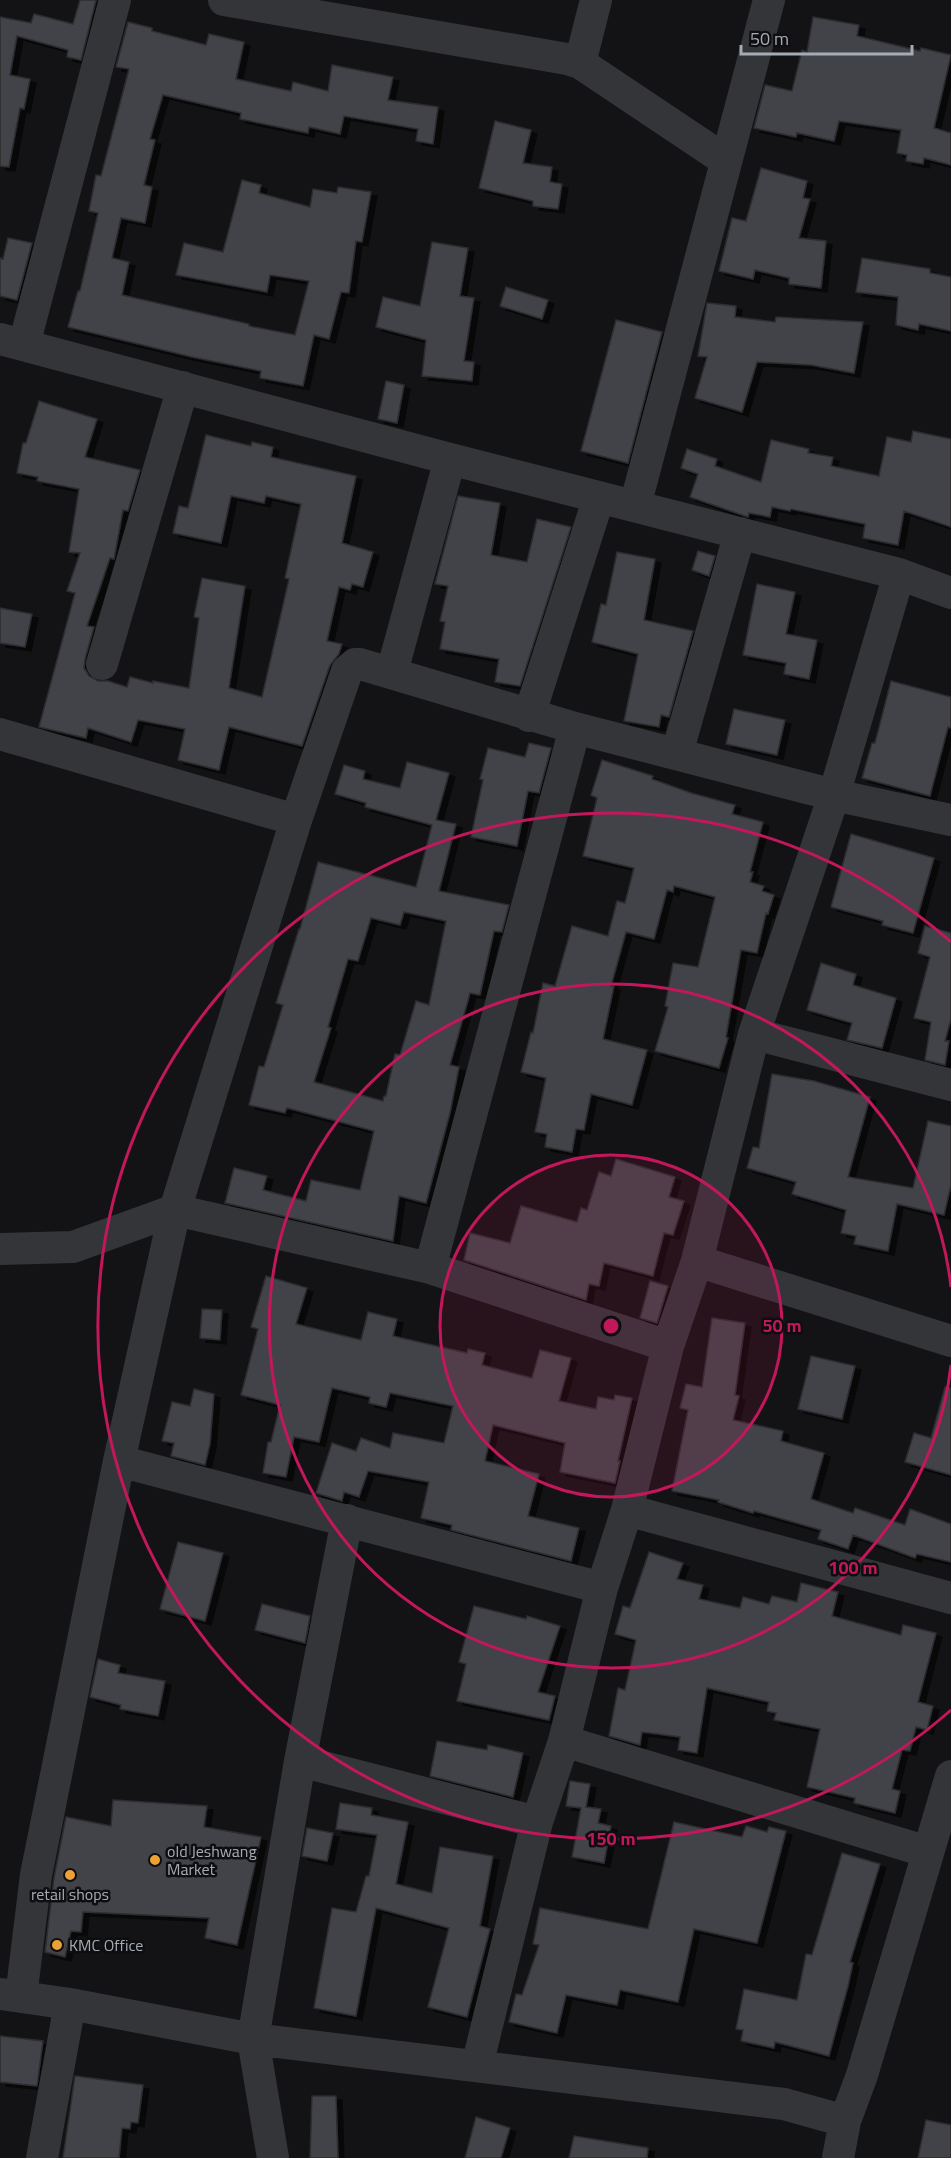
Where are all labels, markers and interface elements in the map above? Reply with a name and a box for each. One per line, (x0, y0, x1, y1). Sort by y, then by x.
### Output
scale bar (741, 18, 912, 56)
text: 50 m (750, 25, 789, 52)
text: 50 m (762, 1312, 802, 1339)
centre of rings (601, 1316, 621, 1336)
text: 100 m (828, 1554, 878, 1581)
text: 150 m (586, 1825, 636, 1852)
place label: old Jeshwang Market (167, 1839, 257, 1881)
marker: old Jeshwang Market (148, 1853, 162, 1867)
marker: retail shops (63, 1868, 77, 1882)
place label: retail shops (31, 1882, 109, 1906)
place label: KMC Office (69, 1933, 143, 1957)
marker: KMC Office (50, 1938, 64, 1952)

